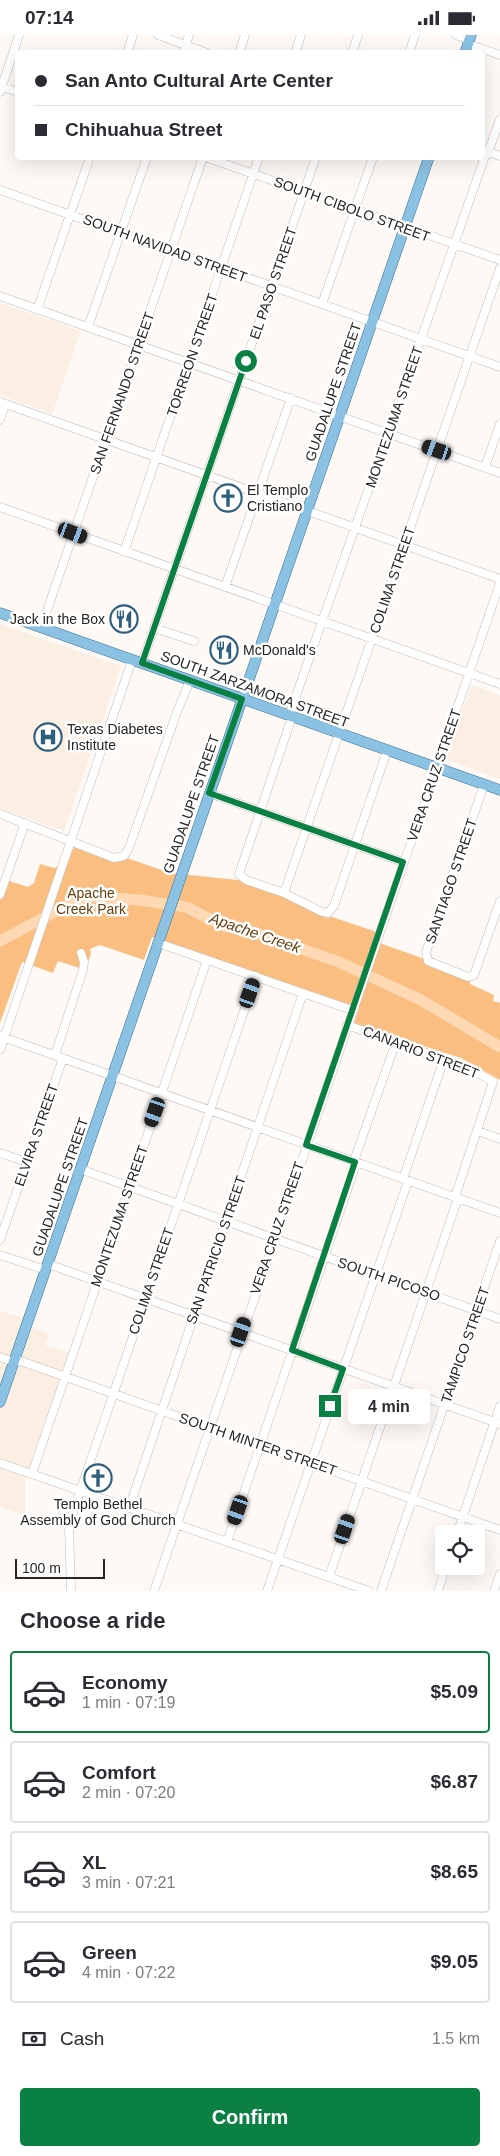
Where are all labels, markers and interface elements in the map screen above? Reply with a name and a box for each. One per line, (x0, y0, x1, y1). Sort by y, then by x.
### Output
text: 07:14 (25, 7, 74, 28)
text: San Anto Cultural Arte Center (65, 70, 333, 91)
text: Chihuahua Street (65, 119, 222, 140)
street label: SOUTH CIBOLO STREET (272, 173, 433, 245)
street label: SOUTH NAVIDAD STREET (81, 211, 250, 285)
street label: EL PASO STREET (246, 224, 300, 341)
street label: TORREON STREET (163, 291, 221, 419)
street label: SAN FERNANDO STREET (87, 309, 157, 476)
street label: GUADALUPE STREET (302, 320, 364, 463)
street label: MONTEZUMA STREET (362, 344, 426, 490)
route start (235, 350, 257, 372)
car (420, 438, 453, 462)
place label: El Templo Cristiano (247, 482, 308, 514)
church icon: El Templo Cristiano (213, 483, 243, 513)
car (56, 521, 89, 545)
street label: COLIMA STREET (366, 524, 418, 636)
restaurant icon: Jack in the Box (109, 604, 139, 634)
place label: Jack in the Box (10, 611, 105, 627)
restaurant icon: McDonald's (209, 635, 239, 665)
place label: McDonald's (243, 642, 316, 658)
street label: SOUTH ZARZAMORA STREET (159, 647, 352, 731)
street label: VERA CRUZ STREET (404, 706, 464, 843)
place label: Texas Diabetes Institute (67, 721, 163, 753)
hospital icon: Texas Diabetes Institute (33, 722, 63, 752)
street label: GUADALUPE STREET (160, 732, 222, 875)
street label: SANTIAGO STREET (422, 816, 480, 946)
park label: Apache Creek Park (56, 885, 127, 917)
water label: Apache Creek (207, 909, 304, 957)
car (238, 976, 261, 1010)
street label: CANARIO STREET (361, 1023, 482, 1082)
street label: ELVIRA STREET (11, 1081, 61, 1188)
car (143, 1095, 166, 1129)
street label: GUADALUPE STREET (29, 1115, 91, 1258)
street label: MONTEZUMA STREET (87, 1143, 151, 1289)
street label: VERA CRUZ STREET (247, 1159, 307, 1296)
street label: SAN PATRICIO STREET (183, 1173, 249, 1326)
street label: COLIMA STREET (125, 1225, 177, 1337)
street label: SOUTH PICOSO (336, 1254, 442, 1304)
street label: TAMPICO STREET (438, 1284, 493, 1405)
car (229, 1315, 252, 1349)
callout: 4 min (348, 1389, 430, 1423)
route end (319, 1395, 341, 1417)
text: 4 min (368, 1398, 410, 1415)
street label: SOUTH MINTER STREET (177, 1409, 339, 1479)
church icon: Templo Bethel Assembly of God Church (83, 1463, 113, 1493)
car (226, 1493, 249, 1527)
place label: Templo Bethel Assembly of God Church (20, 1496, 176, 1528)
car (333, 1512, 356, 1546)
map controls (435, 1525, 485, 1575)
button: locate (435, 1525, 485, 1575)
scale bar (15, 1556, 105, 1579)
text: 100 m (22, 1560, 61, 1576)
text: Choose a ride (20, 1608, 165, 1633)
icon: car (22, 1670, 67, 1715)
text: Economy (82, 1672, 168, 1693)
text: $5.09 (430, 1681, 478, 1702)
text: 1 min · 07:19 (82, 1694, 175, 1711)
icon: car (22, 1760, 67, 1805)
text: Comfort (82, 1762, 156, 1783)
text: $6.87 (430, 1771, 478, 1792)
text: 2 min · 07:20 (82, 1784, 175, 1801)
icon: car (22, 1850, 67, 1895)
text: XL (82, 1852, 106, 1873)
text: $8.65 (430, 1861, 478, 1882)
text: 3 min · 07:21 (82, 1874, 175, 1891)
icon: car (22, 1940, 67, 1985)
text: Green (82, 1942, 137, 1963)
text: $9.05 (430, 1951, 478, 1972)
text: 4 min · 07:22 (82, 1964, 175, 1981)
icon: cash (20, 2025, 48, 2053)
text: Cash (60, 2028, 104, 2049)
text: 1.5 km (432, 2030, 480, 2047)
button: Confirm (20, 2088, 480, 2146)

